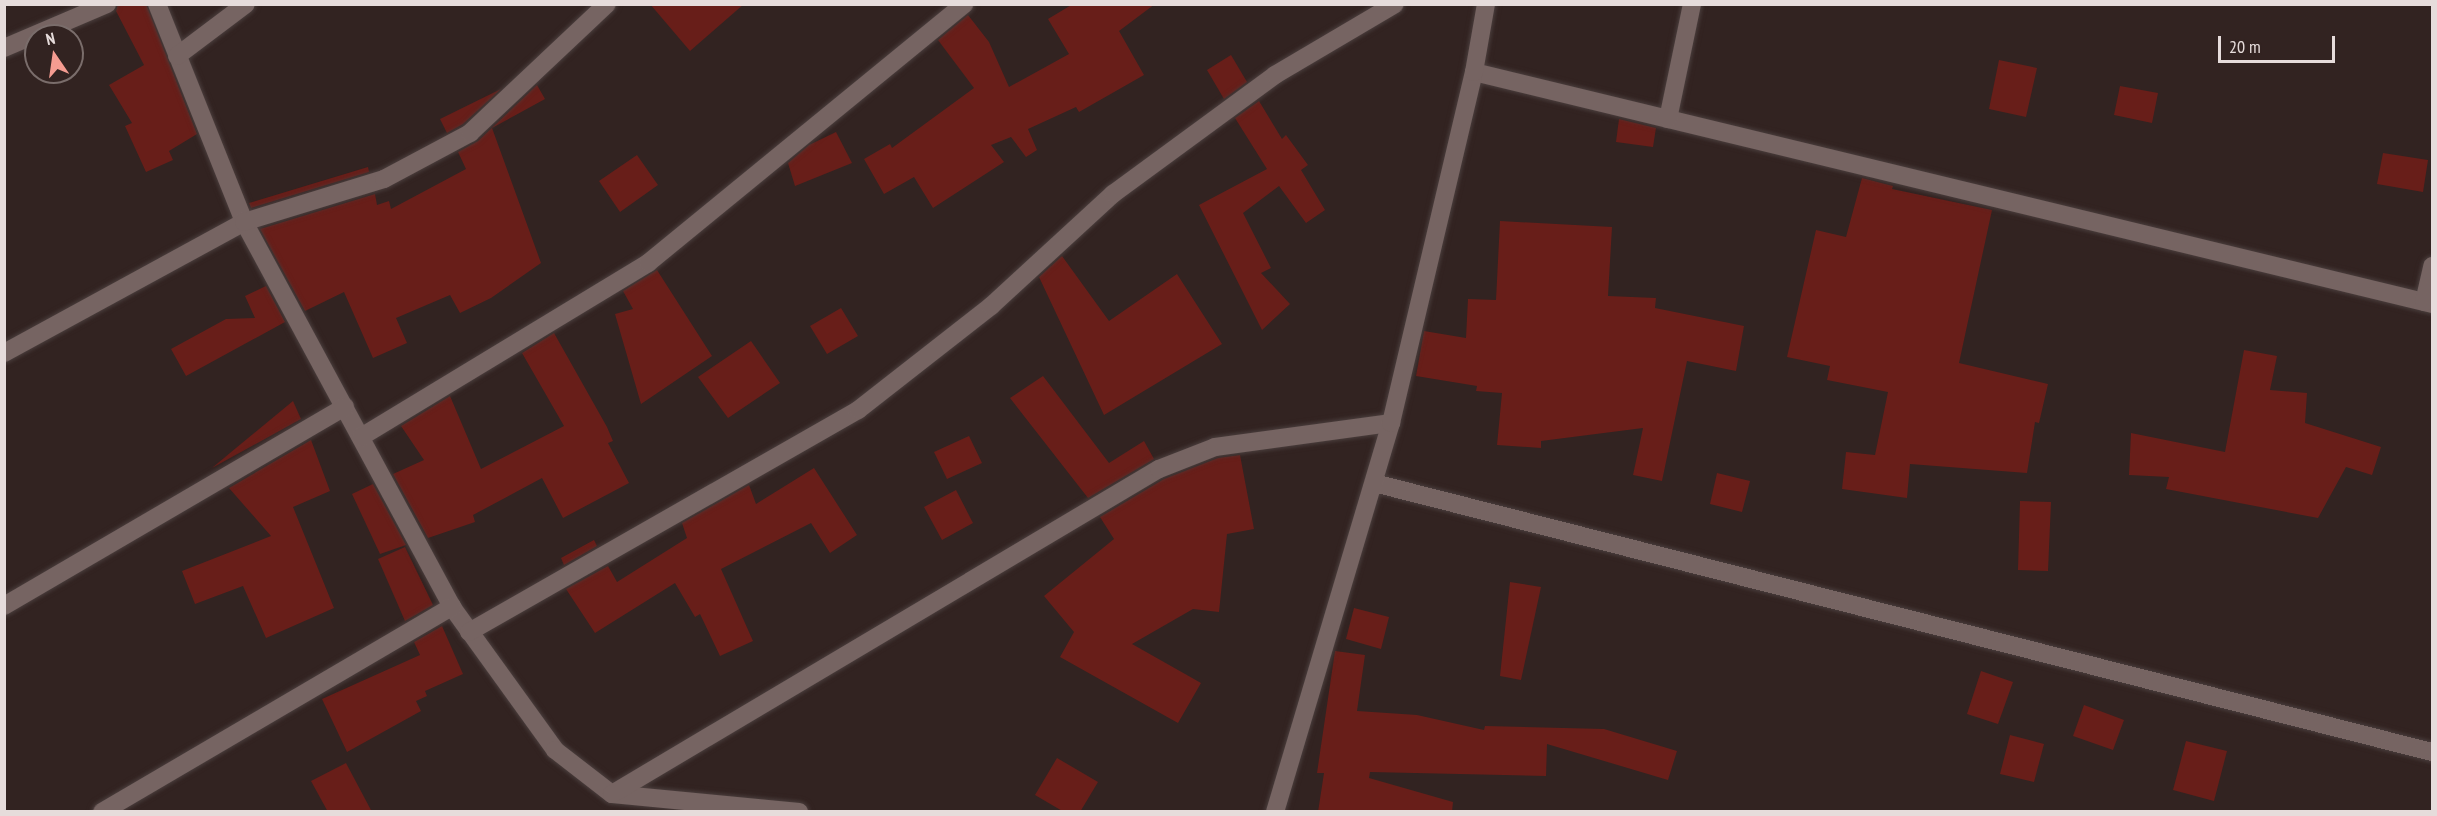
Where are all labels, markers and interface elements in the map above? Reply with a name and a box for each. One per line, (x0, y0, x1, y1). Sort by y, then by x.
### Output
north arrow (24, 24, 84, 84)
scale bar (2221, 24, 2338, 62)
text: N (44, 28, 57, 49)
text: 20 m (2229, 35, 2261, 58)

